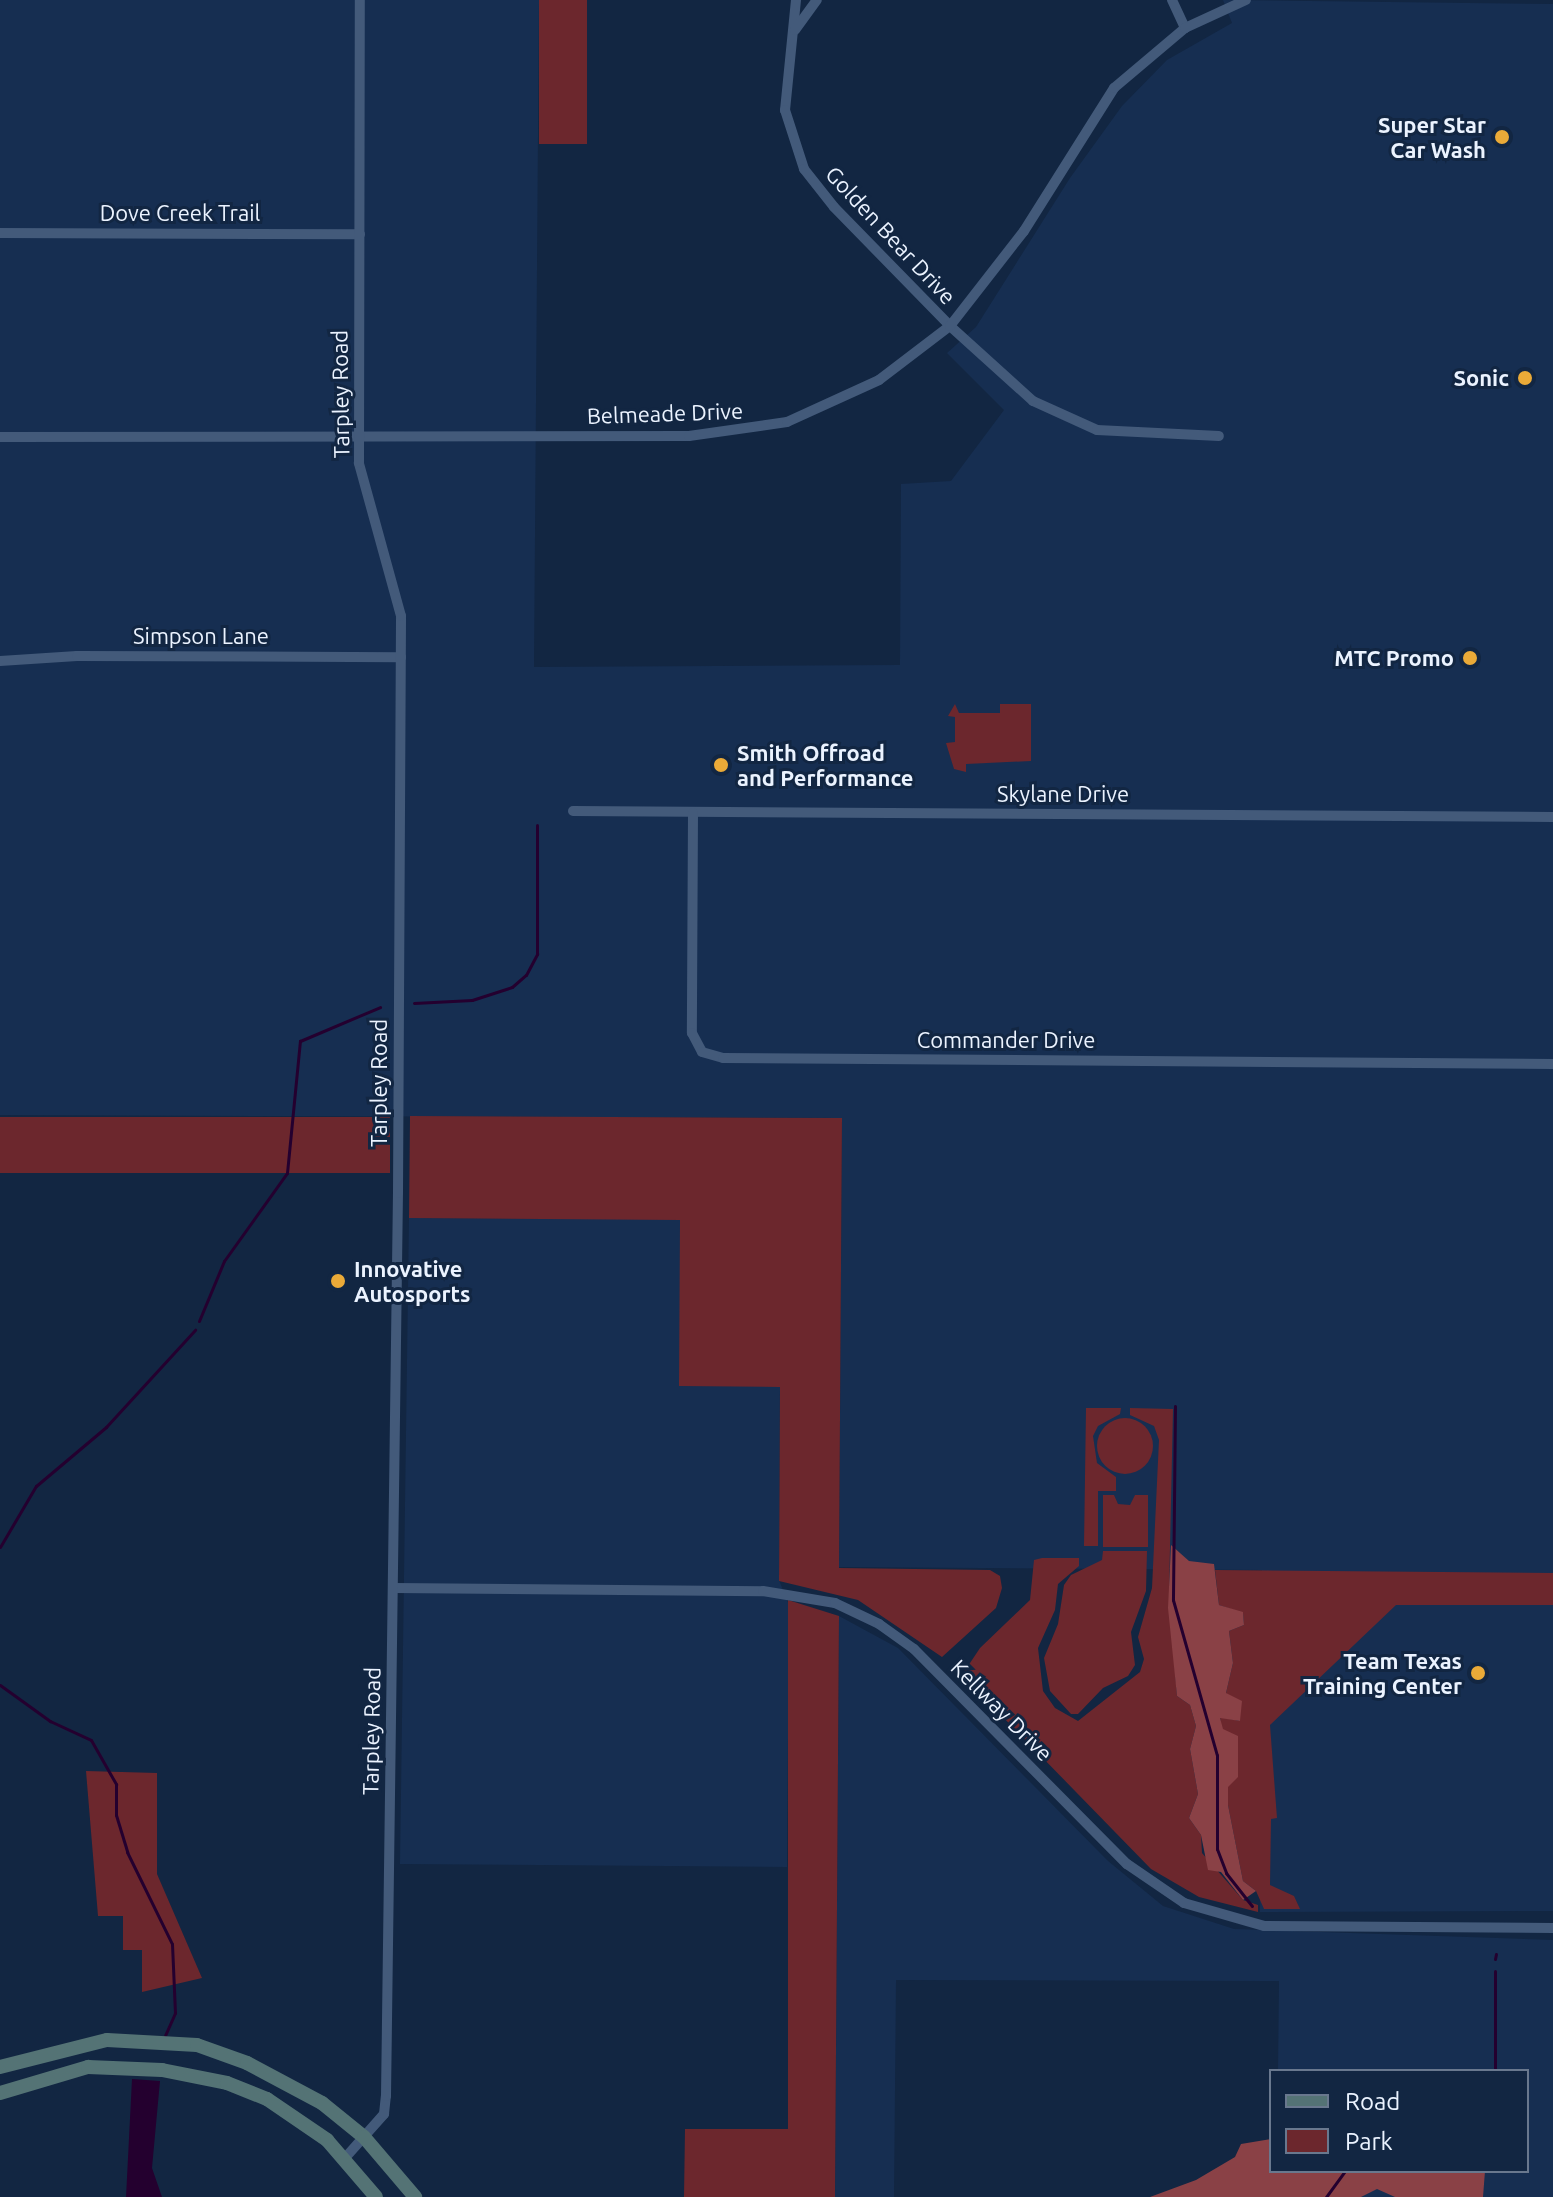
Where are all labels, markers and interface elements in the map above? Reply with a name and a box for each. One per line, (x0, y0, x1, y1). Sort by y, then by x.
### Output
place label: Super Star Car Wash (1378, 111, 1486, 162)
marker: Super Star Car Wash (1493, 128, 1511, 146)
street label: Golden Bear Drive (820, 161, 962, 309)
street label: Dove Creek Trail (100, 200, 260, 226)
street label: Tarpley Road (326, 330, 354, 458)
place label: Sonic (1453, 365, 1509, 391)
marker: Sonic (1516, 369, 1534, 387)
street label: Belmeade Drive (586, 397, 744, 429)
street label: Simpson Lane (133, 623, 269, 649)
place label: MTC Promo (1334, 645, 1454, 671)
marker: MTC Promo (1461, 649, 1479, 667)
place label: Smith Offroad and Performance (737, 739, 914, 790)
marker: Smith Offroad and Performance (712, 756, 730, 774)
street label: Skylane Drive (997, 781, 1129, 807)
street label: Tarpley Road (366, 1019, 392, 1147)
street label: Commander Drive (917, 1027, 1095, 1053)
place label: Innovative Autosports (354, 1255, 470, 1306)
marker: Innovative Autosports (329, 1272, 347, 1290)
place label: Team Texas Training Center (1303, 1647, 1462, 1698)
street label: Kellway Drive (946, 1654, 1058, 1766)
marker: Team Texas Training Center (1469, 1664, 1487, 1682)
street label: Tarpley Road (357, 1667, 385, 1795)
legend (1269, 2069, 1529, 2173)
text: Road (1345, 2088, 1400, 2115)
text: Park (1345, 2128, 1393, 2155)

